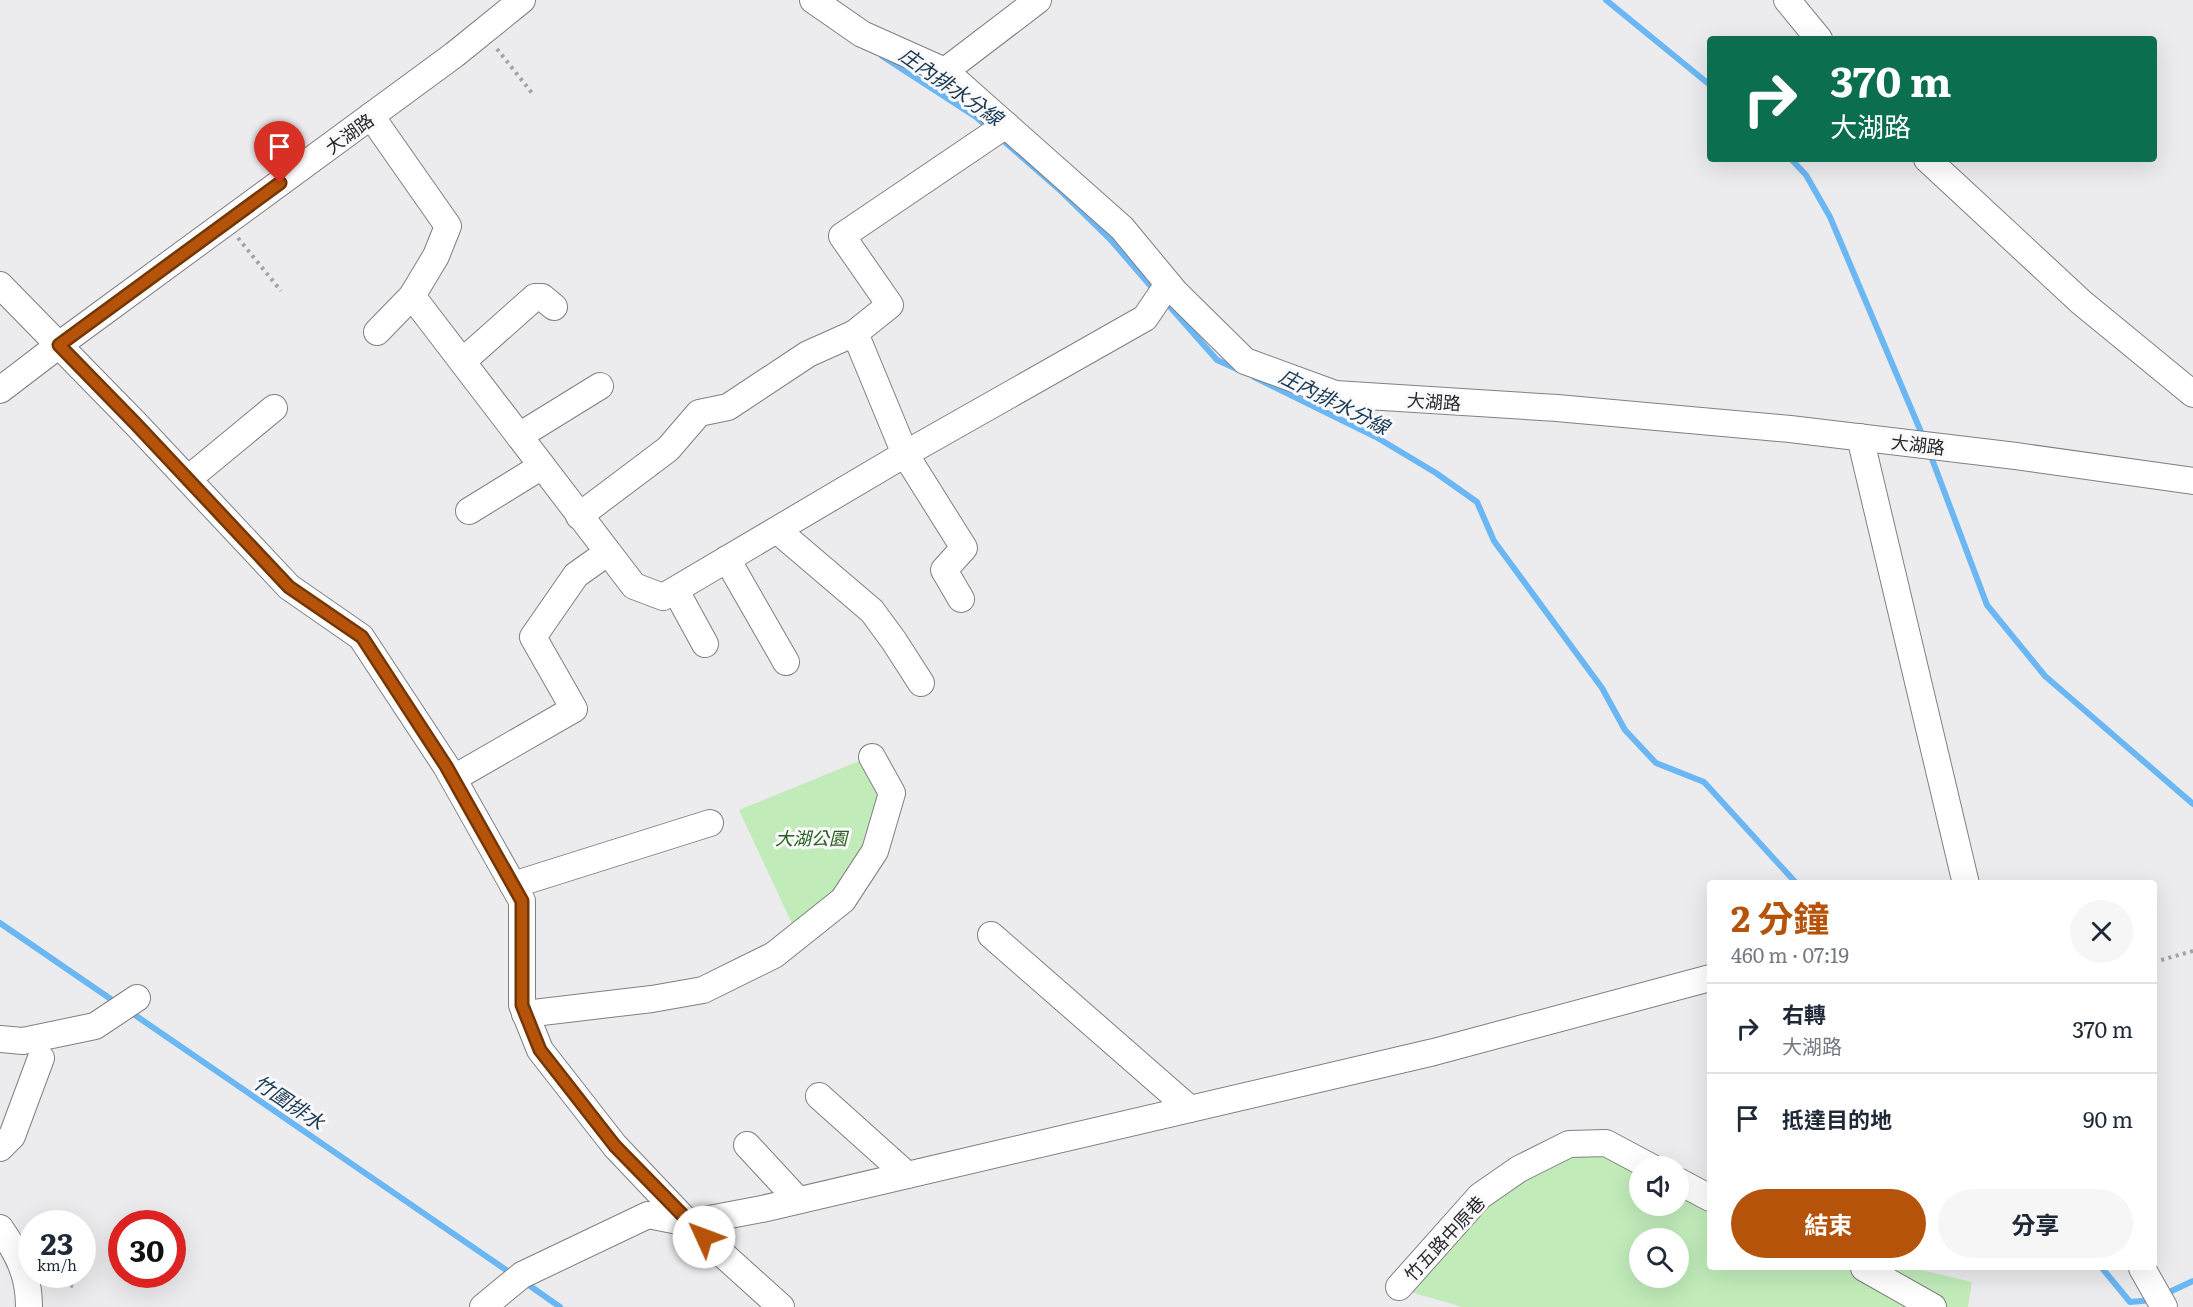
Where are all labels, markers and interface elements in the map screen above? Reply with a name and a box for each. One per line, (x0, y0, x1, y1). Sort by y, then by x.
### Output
water label: 庄內排水分線 (894, 38, 1011, 133)
text: 370 m (1830, 48, 1952, 110)
icon: right (1731, 60, 1809, 138)
text: 大湖路 (1830, 105, 1911, 145)
street label: 大湖路 (319, 106, 379, 160)
pin (254, 121, 305, 183)
icon: arrive (263, 130, 296, 163)
water label: 庄內排水分線 (1275, 359, 1397, 442)
street label: 大湖路 (1406, 386, 1462, 416)
street label: 大湖路 (1890, 427, 1946, 461)
park label: 大湖公園 (775, 824, 850, 851)
text: 2 分鐘 (1731, 890, 1830, 943)
button: close (2070, 900, 2133, 963)
text: 460 m · 07:19 (1731, 939, 1849, 969)
text: 右轉 (1782, 997, 1826, 1030)
icon: right (1731, 1012, 1764, 1045)
text: 370 m (2072, 1012, 2133, 1045)
text: 大湖路 (1782, 1030, 1842, 1060)
water label: 竹圍排水 (248, 1066, 332, 1136)
icon: arrive (1731, 1102, 1764, 1135)
text: 抵達目的地 (1782, 1102, 1892, 1135)
text: 90 m (2083, 1102, 2133, 1135)
map controls (1629, 1156, 1689, 1288)
button: sound (1629, 1156, 1689, 1216)
street label: 竹五路中原巷 (1397, 1189, 1491, 1287)
button: 結束 (1731, 1189, 1926, 1258)
button: 分享 (1938, 1189, 2133, 1258)
position arrow (672, 1205, 736, 1269)
speed limit sign: 30 (108, 1210, 186, 1288)
text: 23 (41, 1220, 73, 1264)
button: search (1629, 1228, 1689, 1288)
text: km/h (37, 1253, 77, 1276)

